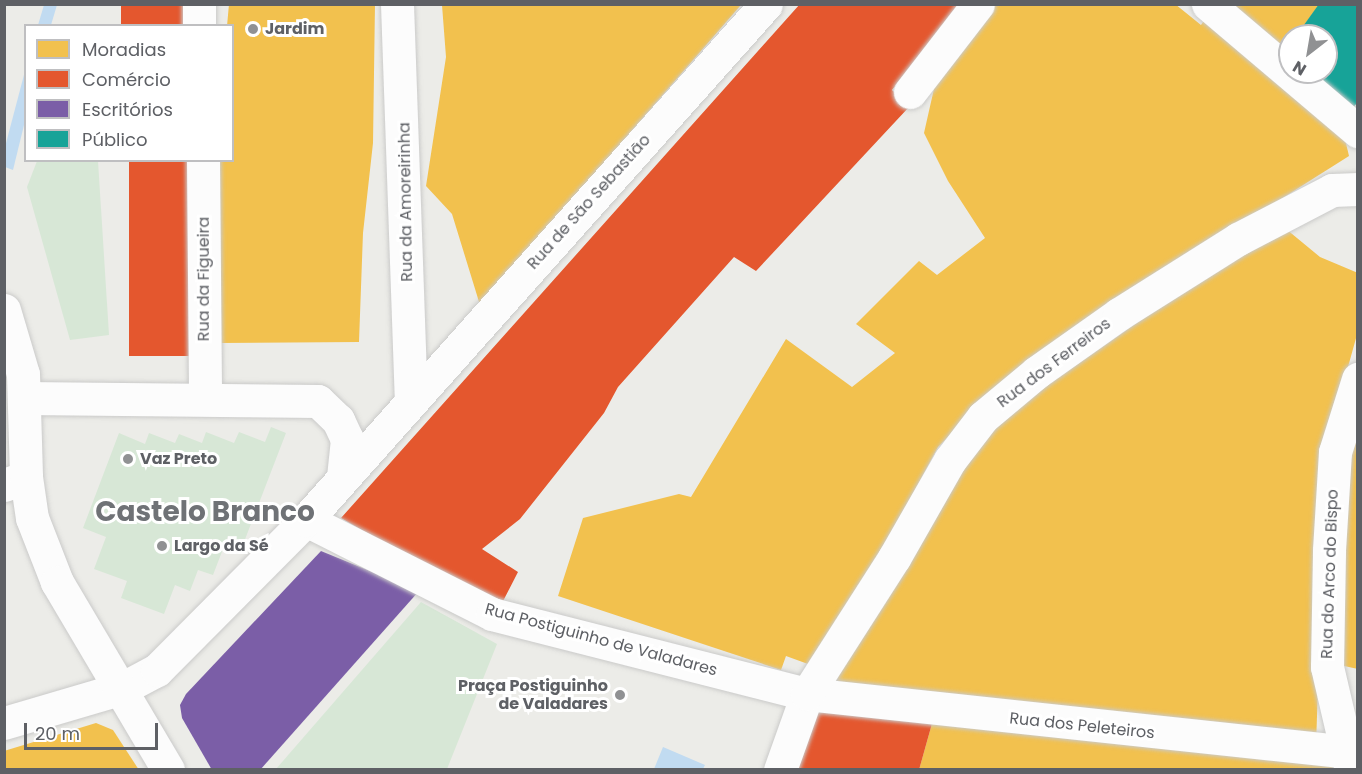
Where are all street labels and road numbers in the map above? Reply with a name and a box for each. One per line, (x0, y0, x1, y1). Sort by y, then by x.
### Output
street label: Rua da Amoreirinha (395, 122, 417, 282)
street label: Rua de São Sebastião (523, 131, 655, 273)
street label: Rua da Figueira (194, 217, 214, 341)
street label: Rua dos Ferreiros (993, 314, 1115, 412)
street label: Rua do Arco do Bispo (1317, 489, 1343, 659)
street label: Rua Postiguinho de Valadares (483, 600, 719, 680)
street label: Rua dos Peleteiros (1008, 709, 1156, 743)

